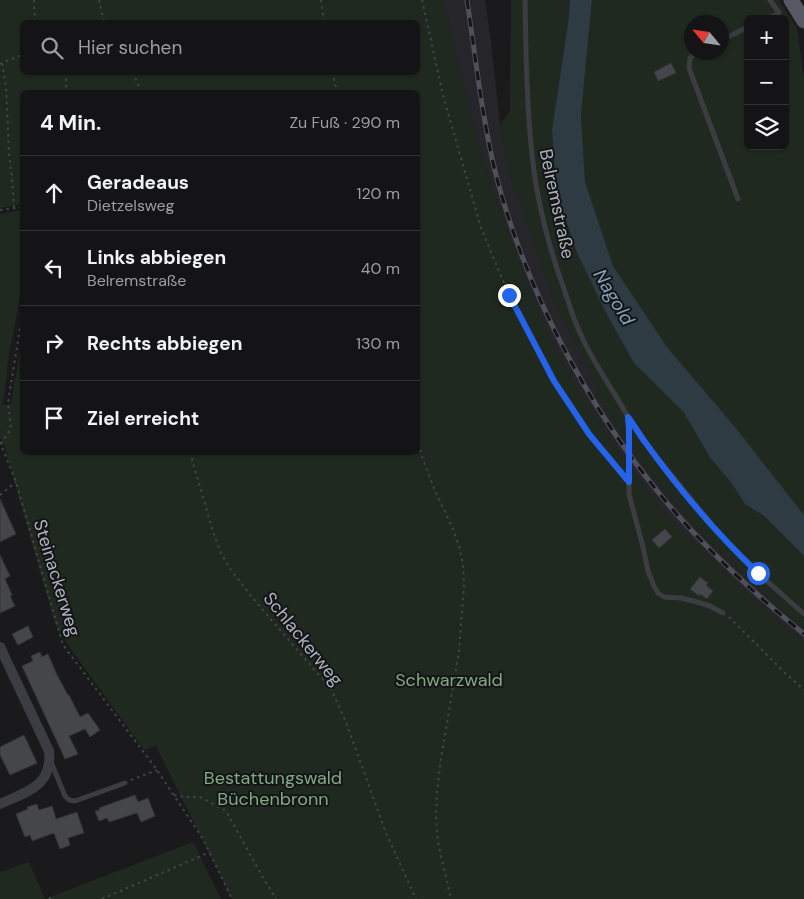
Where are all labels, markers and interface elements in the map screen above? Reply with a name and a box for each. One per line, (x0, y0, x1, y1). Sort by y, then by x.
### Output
north arrow (684, 15, 729, 60)
map controls (744, 15, 789, 150)
button: + (744, 15, 789, 60)
search box (20, 20, 420, 75)
icon: search (38, 34, 66, 62)
text: Hier suchen (78, 35, 182, 60)
button: − (744, 60, 789, 105)
button: layers (744, 105, 789, 150)
text: 4 Min. (40, 109, 101, 137)
text: Zu Fuß · 290 m (289, 112, 400, 133)
street label: Belremstraße (534, 147, 580, 261)
text: Geradeaus (87, 170, 189, 195)
icon: ahead (40, 179, 68, 207)
text: 120 m (356, 183, 400, 204)
text: Dietzelsweg (87, 195, 175, 216)
text: Links abbiegen (87, 245, 226, 270)
icon: left (40, 254, 68, 282)
text: 40 m (361, 258, 400, 279)
water label: Nagold (588, 264, 641, 331)
text: Belremstraße (87, 270, 186, 291)
route end (498, 284, 521, 307)
icon: right (40, 329, 68, 357)
text: Rechts abbiegen (87, 331, 242, 356)
text: 130 m (356, 333, 400, 354)
icon: arrive (40, 404, 68, 432)
text: Ziel erreicht (87, 406, 199, 431)
street label: Steinackerweg (28, 517, 86, 639)
route start (747, 562, 770, 585)
street label: Schlackerweg (258, 587, 348, 691)
park label: Schwarzwald (395, 668, 503, 692)
park label: Bestattungswald Büchenbronn (204, 766, 342, 811)

